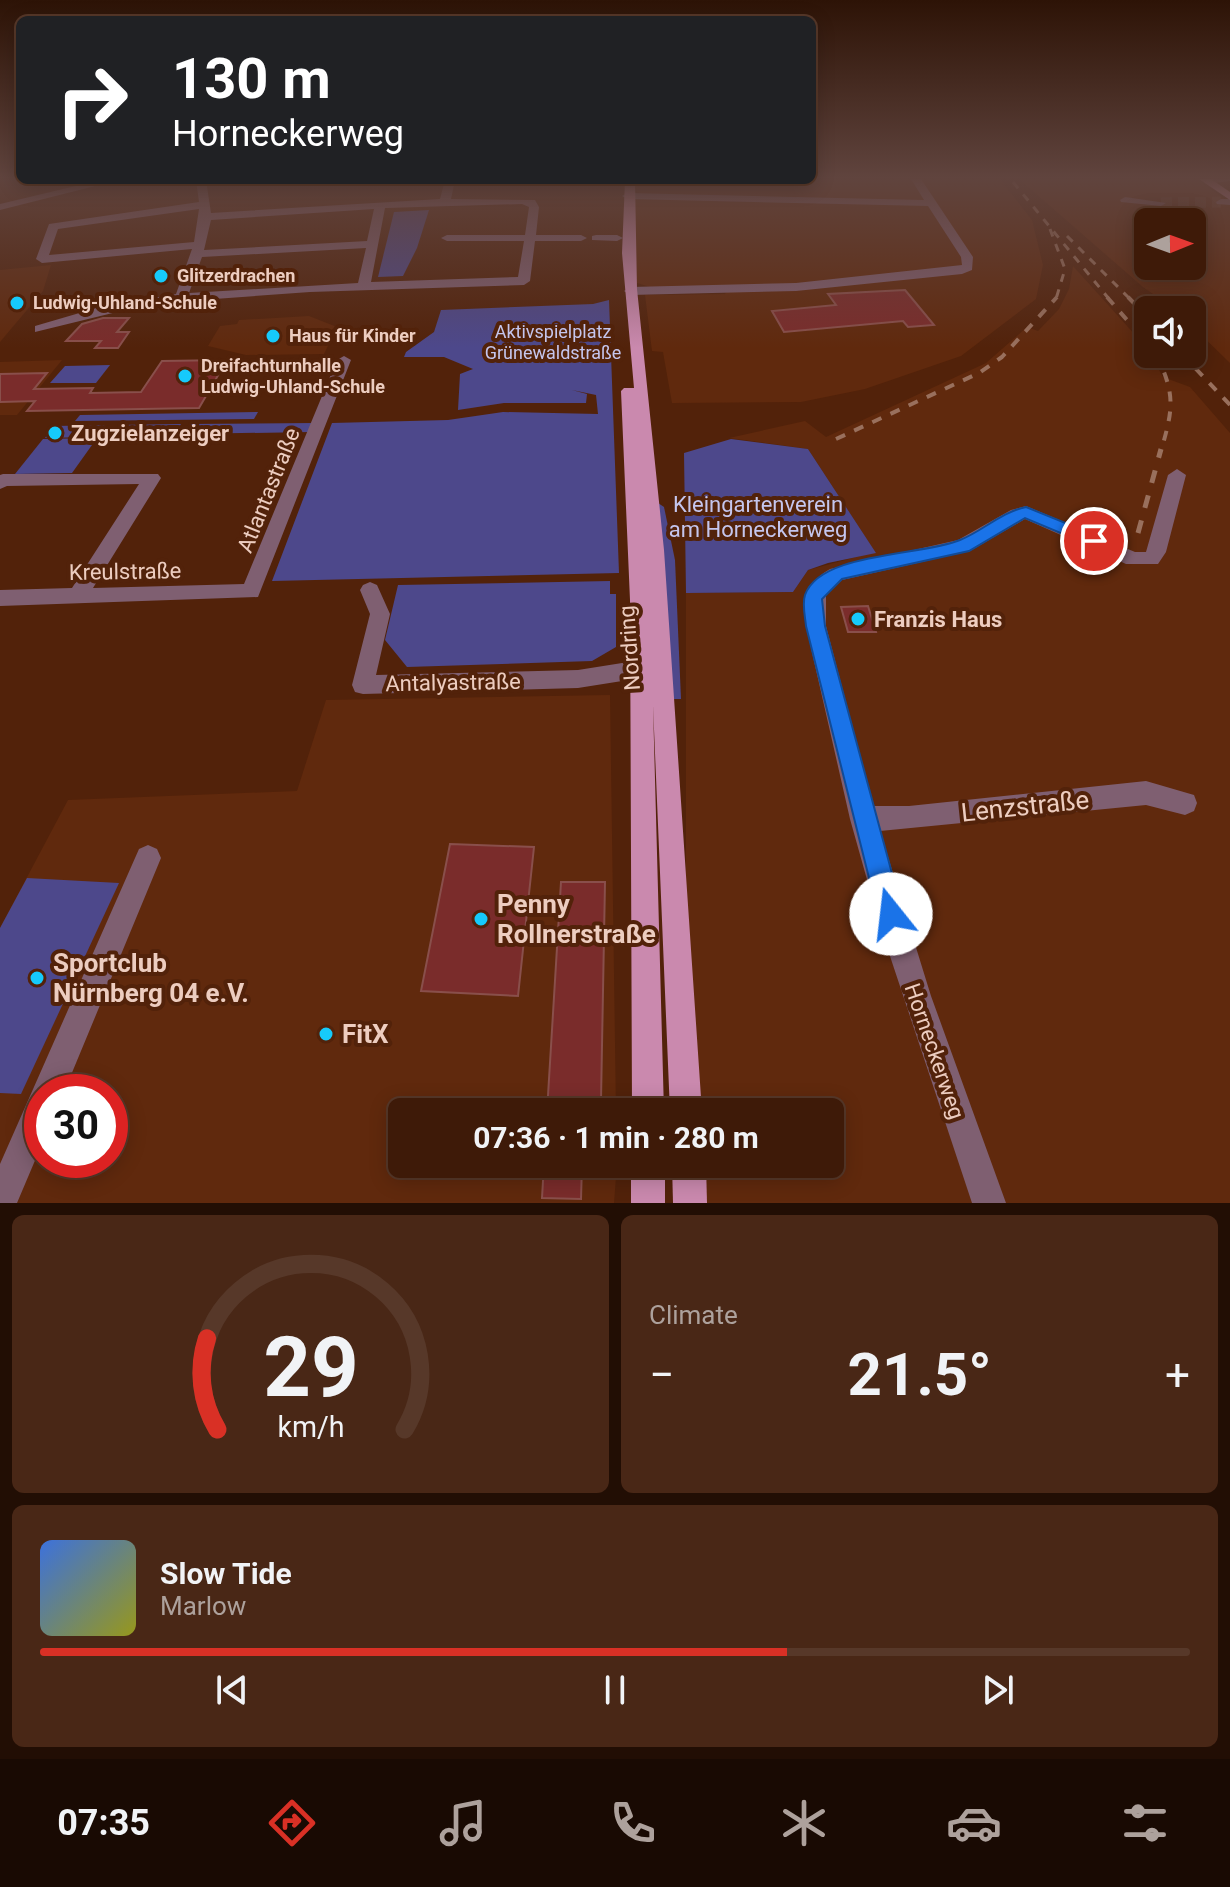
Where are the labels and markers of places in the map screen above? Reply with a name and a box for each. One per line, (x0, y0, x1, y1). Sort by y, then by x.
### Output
place label: Glitzerdrachen (177, 265, 295, 286)
marker: Glitzerdrachen (152, 267, 170, 285)
place label: Ludwig-Uhland-Schule (33, 292, 217, 313)
marker: Ludwig-Uhland-Schule (8, 294, 26, 312)
place label: Haus für Kinder (289, 325, 416, 346)
marker: Haus für Kinder (264, 327, 282, 345)
place label: Dreifachturnhalle Ludwig-Uhland-Schule (201, 355, 385, 397)
marker: Dreifachturnhalle Ludwig-Uhland-Schule (176, 367, 194, 385)
place label: Zugzielanzeiger (71, 421, 229, 446)
marker: Zugzielanzeiger (46, 424, 64, 442)
pin (1060, 507, 1128, 575)
place label: Franzis Haus (874, 607, 1002, 632)
marker: Franzis Haus (849, 610, 867, 628)
place label: Penny Rollnerstraße (497, 889, 656, 949)
marker: Penny Rollnerstraße (472, 910, 490, 928)
place label: Sportclub Nürnberg 04 e.V. (53, 948, 249, 1008)
marker: Sportclub Nürnberg 04 e.V. (28, 969, 46, 987)
place label: FitX (342, 1019, 389, 1049)
marker: FitX (317, 1025, 335, 1043)

